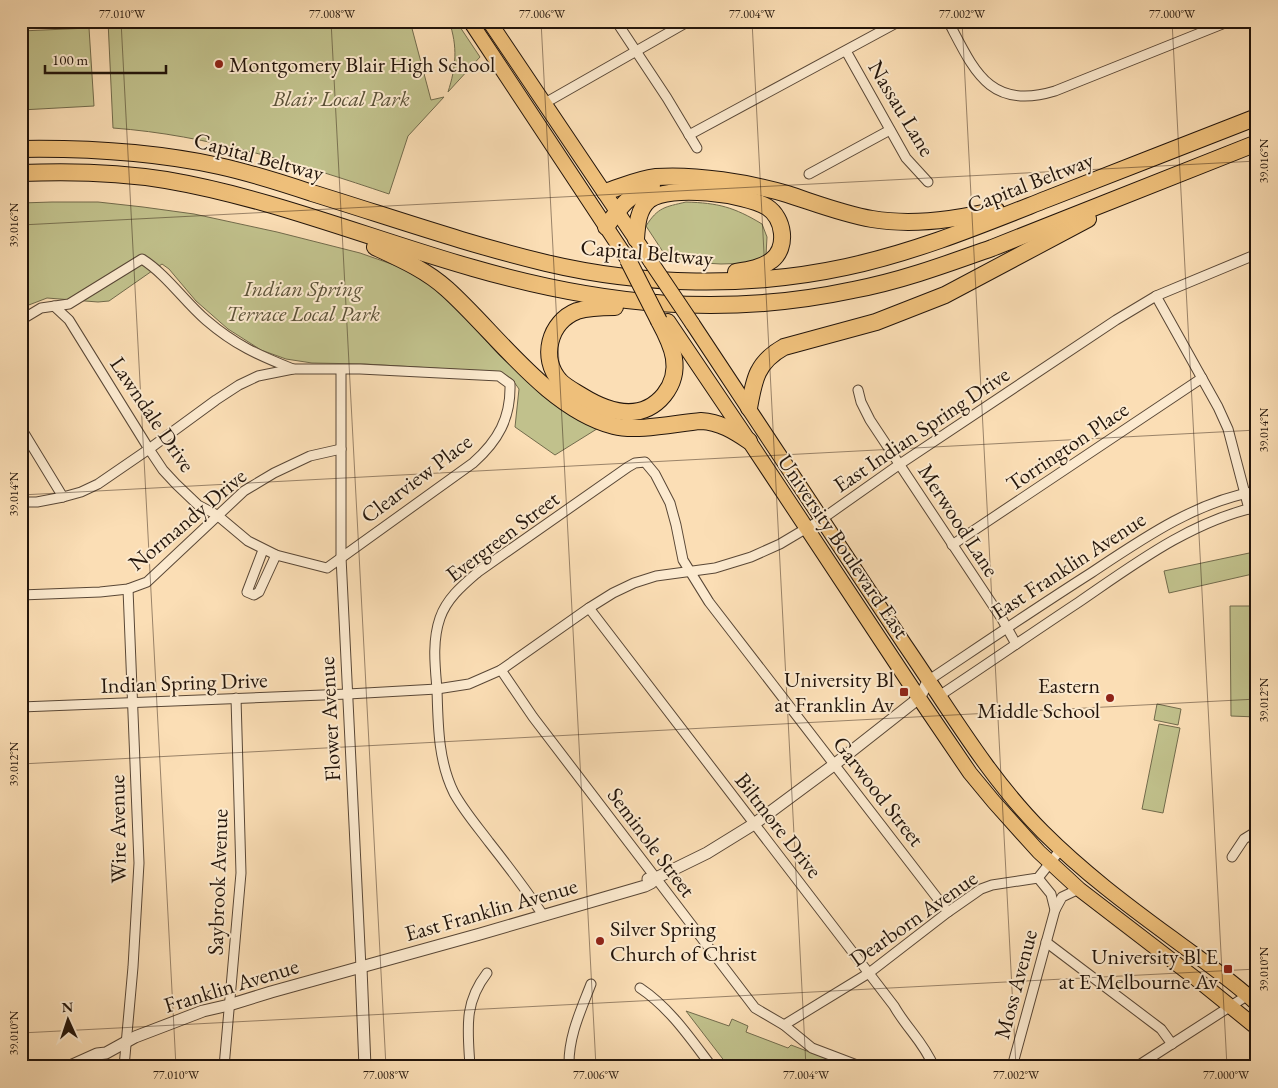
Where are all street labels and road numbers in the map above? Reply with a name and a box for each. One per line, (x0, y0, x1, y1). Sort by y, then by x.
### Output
street label: Nassau Lane (862, 55, 942, 162)
street label: Capital Beltway (191, 125, 327, 188)
street label: Capital Beltway (963, 145, 1098, 220)
street label: Capital Beltway (579, 232, 715, 273)
street label: Lawndale Drive (103, 351, 202, 478)
street label: East Indian Spring Drive (828, 359, 1015, 499)
street label: Torrington Place (1000, 395, 1134, 498)
street label: Clearview Place (355, 427, 478, 530)
street label: University Boulevard East (771, 448, 916, 644)
street label: Merwood Lane (911, 458, 1006, 583)
street label: Normandy Drive (122, 461, 253, 577)
street label: Evergreen Street (440, 484, 565, 589)
street label: East Franklin Avenue (986, 505, 1151, 626)
street label: Flower Avenue (312, 655, 347, 782)
street label: Indian Spring Drive (100, 665, 269, 700)
street label: Garwood Street (826, 730, 931, 852)
street label: Biltmore Drive (728, 767, 829, 884)
street label: Wire Avenue (102, 774, 133, 884)
street label: Seminole Street (601, 782, 702, 903)
street label: Saybrook Avenue (200, 808, 235, 956)
street label: Dearborn Avenue (844, 863, 983, 973)
street label: East Franklin Avenue (401, 871, 581, 948)
street label: Moss Avenue (987, 926, 1044, 1042)
street label: Franklin Avenue (160, 951, 302, 1020)

